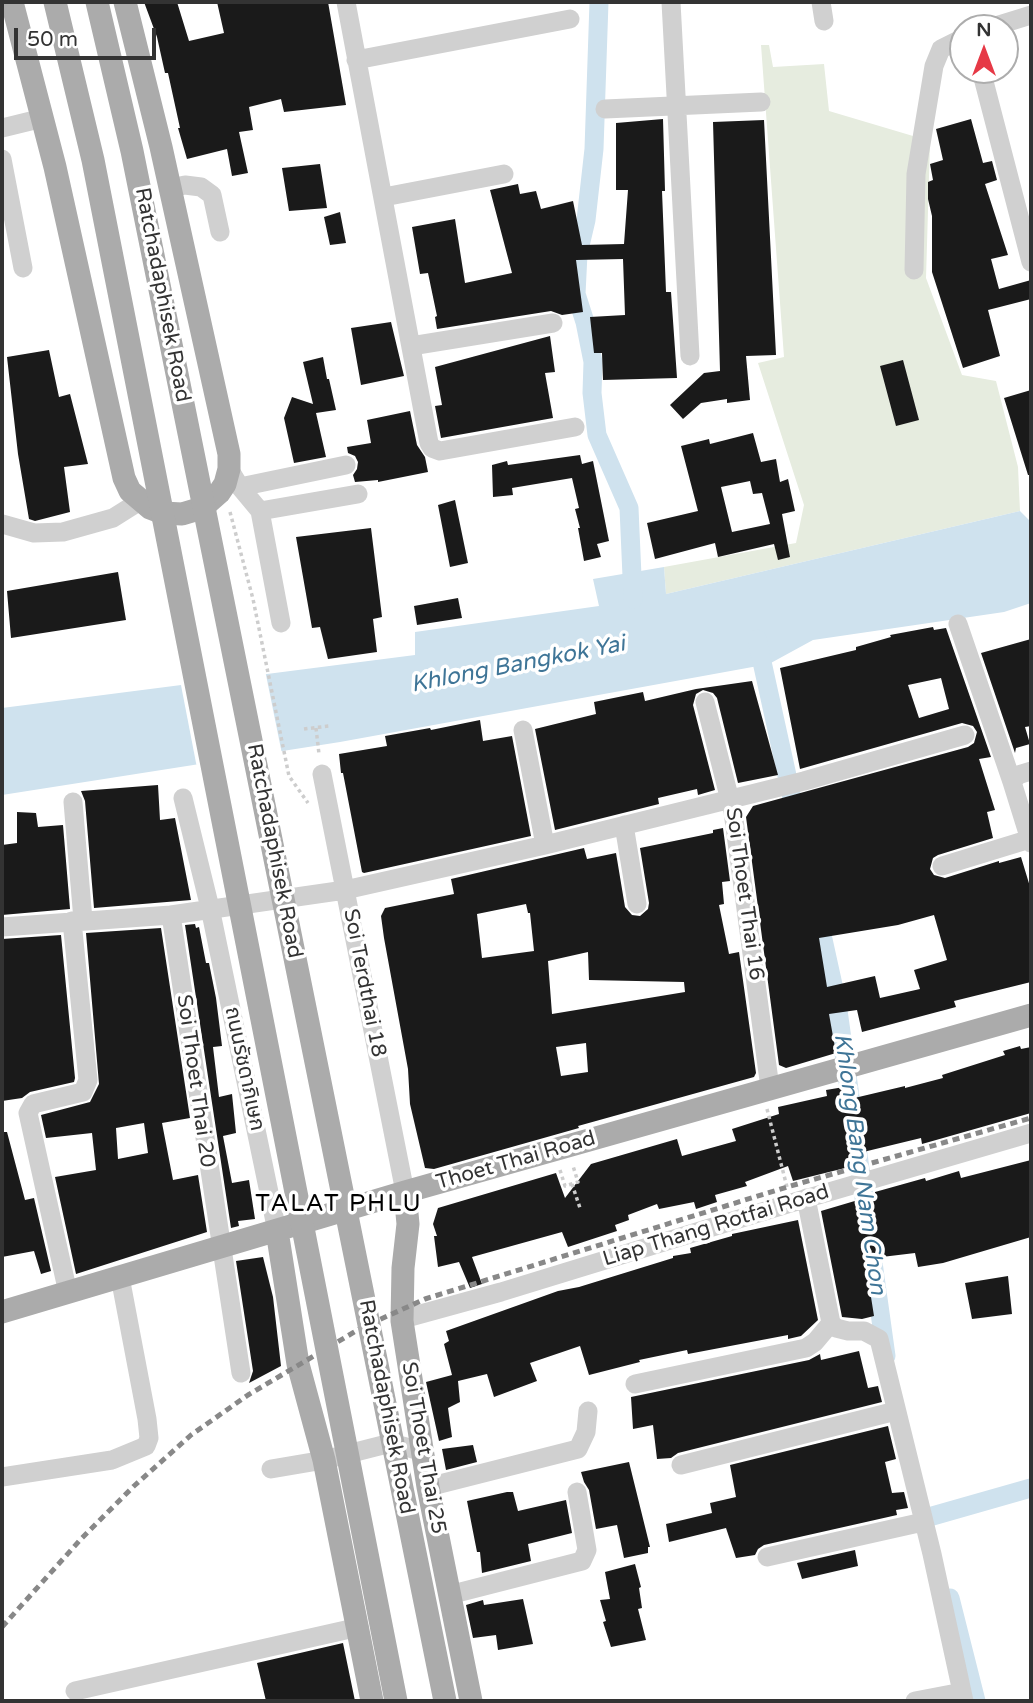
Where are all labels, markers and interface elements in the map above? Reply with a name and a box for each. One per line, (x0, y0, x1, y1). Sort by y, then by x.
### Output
scale bar (18, 14, 159, 58)
north arrow (949, 14, 1019, 84)
text: N (976, 19, 992, 41)
text: 50 m (27, 27, 78, 52)
street label: Ratchadaphisek Road (129, 186, 195, 404)
water label: Khlong Bangkok Yai (409, 631, 627, 699)
street label: Ratchadaphisek Road (241, 742, 307, 960)
street label: Soi Thoet Thai 16 (719, 806, 769, 982)
street label: Soi Terdthai 18 (337, 907, 391, 1059)
street label: Soi Thoet Thai 20 (170, 993, 220, 1169)
street label: ถนนรัชดาภิเษก (219, 1005, 269, 1133)
water label: Khlong Bang Nam Chon (827, 1032, 891, 1296)
street label: Thoet Thai Road (434, 1126, 598, 1196)
street label: Liap Thang Rotfai Road (600, 1180, 832, 1272)
district label: TALAT PHLU (257, 1191, 421, 1219)
street label: Ratchadaphisek Road (353, 1298, 419, 1516)
street label: Soi Thoet Thai 25 (395, 1360, 451, 1536)

